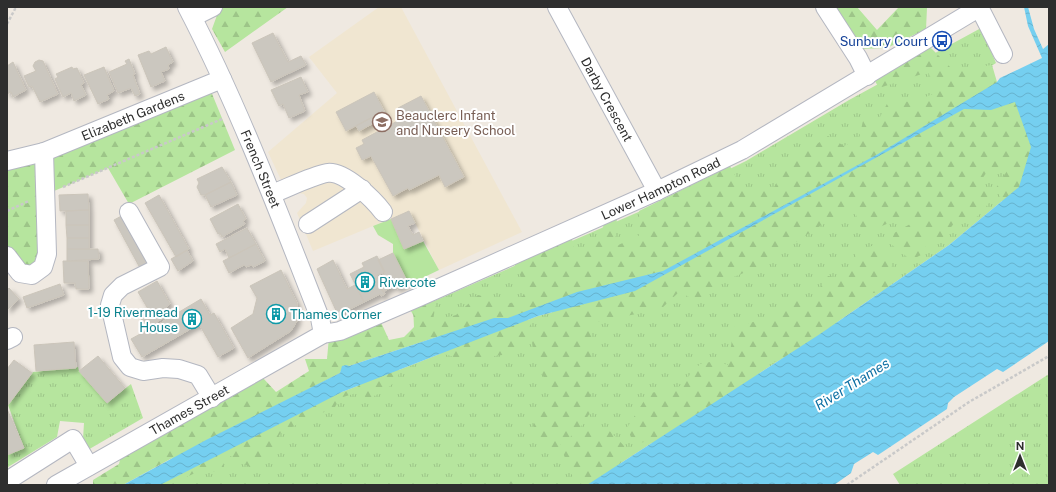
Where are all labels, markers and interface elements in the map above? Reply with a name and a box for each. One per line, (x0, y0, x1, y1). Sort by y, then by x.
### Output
bus stop icon: Sunbury Court (931, 30, 953, 52)
place label: Sunbury Court (840, 34, 928, 49)
street label: Darby Crescent (578, 55, 636, 144)
street label: Elizabeth Gardens (79, 88, 187, 144)
place label: Beauclerc Infant and Nursery School (396, 108, 515, 138)
school or university icon: Beauclerc Infant and Nursery School (371, 111, 393, 133)
street label: French Street (238, 128, 283, 210)
street label: Lower Hampton Road (599, 155, 723, 223)
building icon: Rivercote (354, 271, 376, 293)
place label: Rivercote (379, 275, 436, 290)
building icon: Thames Corner (265, 303, 287, 325)
place label: 1-19 Rivermead House (88, 305, 178, 335)
place label: Thames Corner (290, 307, 382, 322)
building icon: 1-19 Rivermead House (181, 308, 203, 330)
water label: River Thames (812, 355, 892, 413)
street label: Thames Street (147, 382, 232, 438)
north arrow (1000, 436, 1040, 476)
text: N (1016, 440, 1024, 452)

